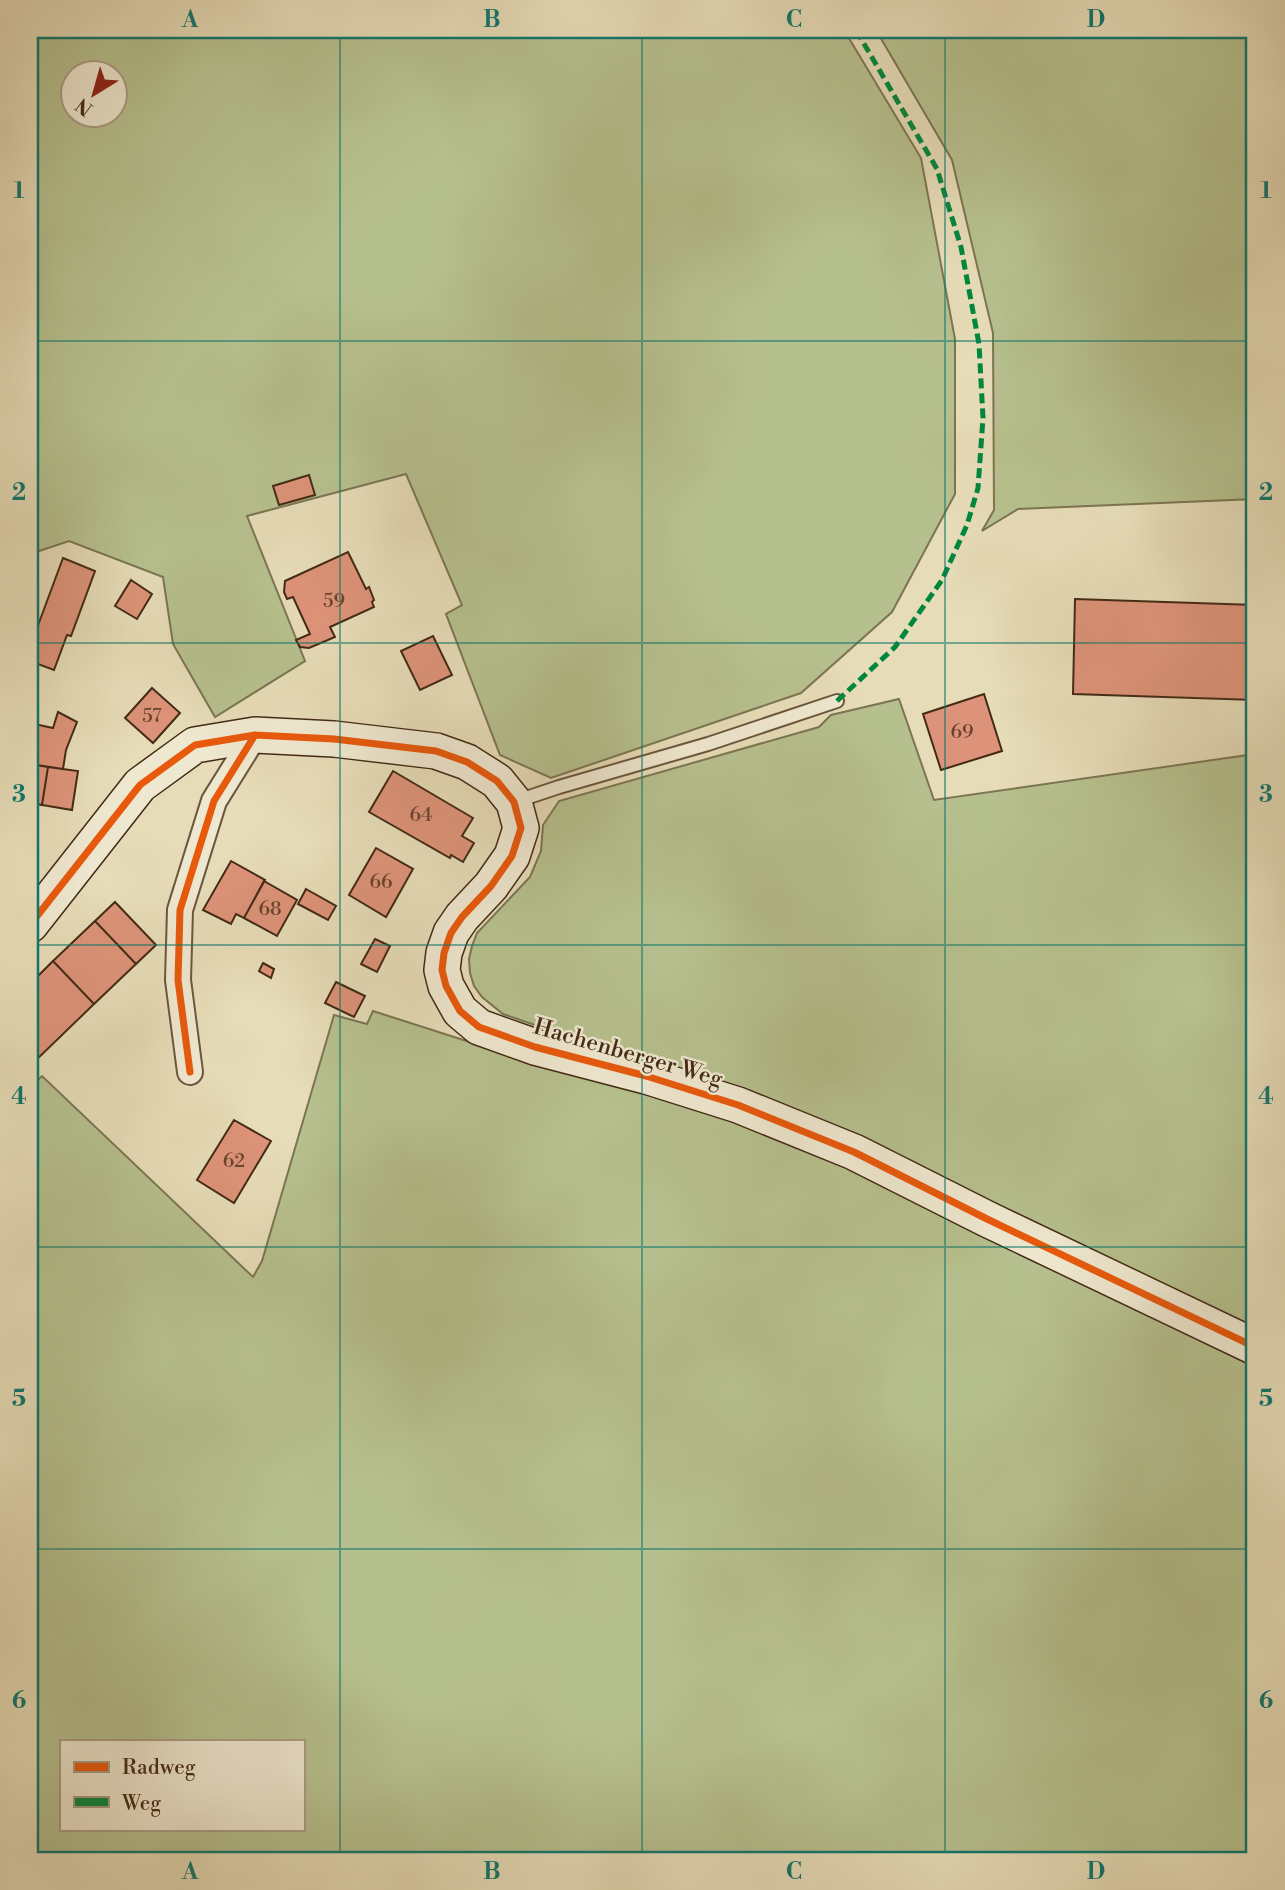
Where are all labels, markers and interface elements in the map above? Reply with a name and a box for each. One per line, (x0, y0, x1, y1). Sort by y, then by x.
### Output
text: A (181, 6, 199, 34)
text: B (483, 6, 501, 34)
text: C (786, 6, 802, 34)
text: D (1087, 6, 1105, 34)
north arrow (60, 60, 130, 130)
text: N (71, 93, 98, 121)
text: 1 (13, 177, 25, 205)
text: 1 (1260, 177, 1272, 205)
text: 2 (12, 479, 26, 507)
text: 2 (1259, 479, 1273, 507)
house number: 59 (323, 589, 345, 613)
house number: 57 (142, 704, 162, 728)
house number: 69 (950, 720, 974, 744)
text: 3 (12, 781, 26, 809)
text: 3 (1259, 781, 1273, 809)
house number: 64 (409, 803, 433, 827)
house number: 66 (369, 870, 393, 894)
house number: 68 (258, 897, 282, 921)
street label: Hachenberger Weg (530, 1013, 726, 1093)
text: 4 (11, 1083, 27, 1111)
text: 4 (1258, 1083, 1274, 1111)
house number: 62 (223, 1149, 245, 1173)
text: 5 (12, 1385, 26, 1413)
text: 5 (1259, 1385, 1273, 1413)
text: 6 (12, 1687, 26, 1715)
text: 6 (1259, 1687, 1273, 1715)
legend (60, 1740, 304, 1830)
text: Radweg (122, 1755, 196, 1781)
text: Weg (121, 1791, 161, 1817)
text: A (181, 1858, 199, 1886)
text: B (483, 1858, 501, 1886)
text: C (786, 1858, 802, 1886)
text: D (1087, 1858, 1105, 1886)

